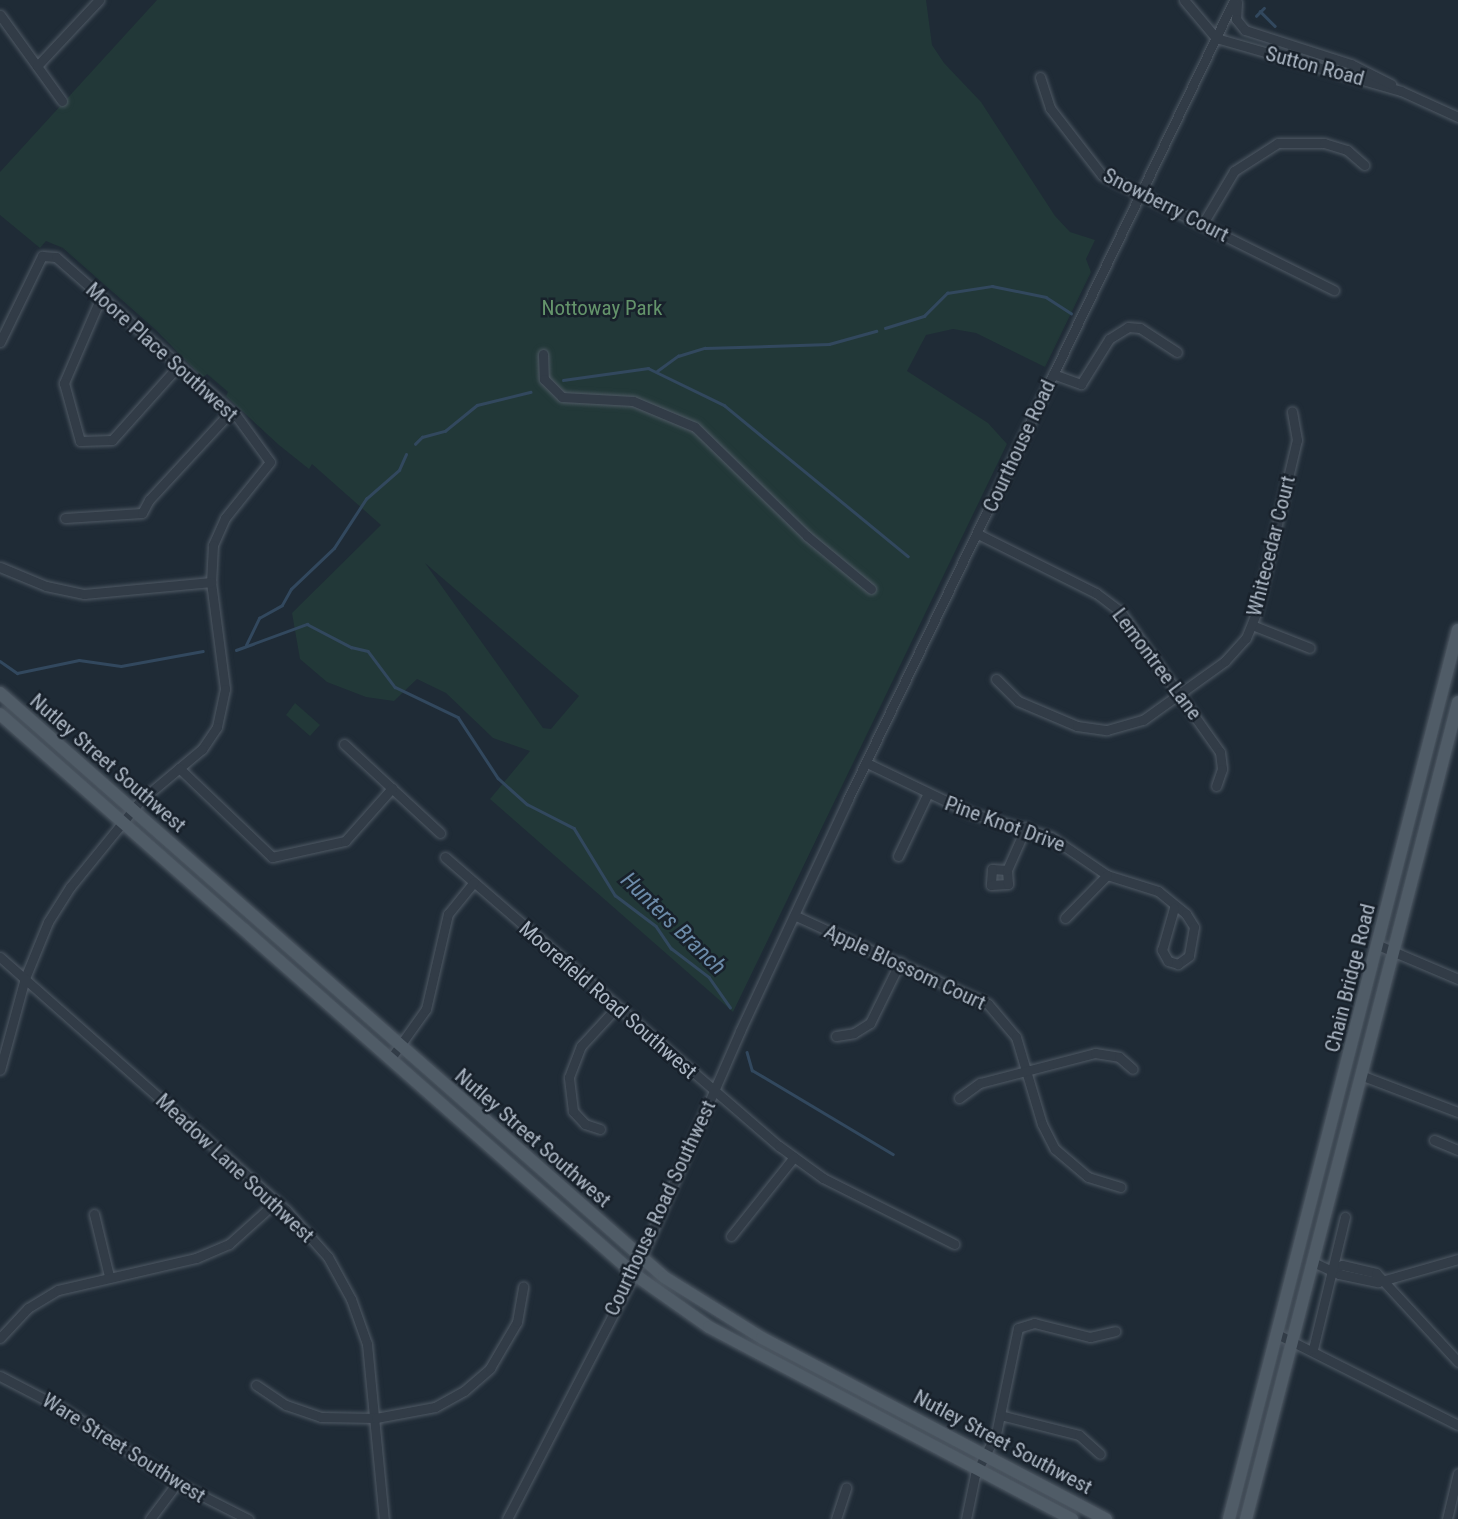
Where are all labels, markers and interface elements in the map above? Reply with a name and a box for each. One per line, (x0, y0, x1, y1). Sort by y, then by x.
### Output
street label: Sutton Road (1263, 41, 1367, 91)
street label: Snowberry Court (1099, 163, 1233, 247)
street label: Moore Place Southwest (81, 277, 243, 427)
park label: Nottoway Park (542, 295, 662, 321)
street label: Courthouse Road (977, 376, 1061, 516)
street label: Whitecedar Court (1241, 473, 1301, 619)
street label: Lemontree Lane (1107, 603, 1207, 725)
street label: Nutley Street Southwest (25, 688, 191, 838)
street label: Pine Knot Drive (941, 791, 1069, 857)
water label: Hunters Branch (615, 867, 731, 981)
street label: Chain Bridge Road (1319, 901, 1381, 1055)
street label: Moorefield Road Southwest (514, 916, 702, 1084)
street label: Apple Blossom Court (820, 919, 990, 1015)
street label: Nutley Street Southwest (450, 1063, 616, 1213)
street label: Meadow Lane Southwest (151, 1088, 319, 1248)
street label: Courthouse Road Southwest (599, 1096, 721, 1320)
street label: Nutley Street Southwest (909, 1384, 1097, 1500)
street label: Ware Street Southwest (38, 1388, 210, 1508)

